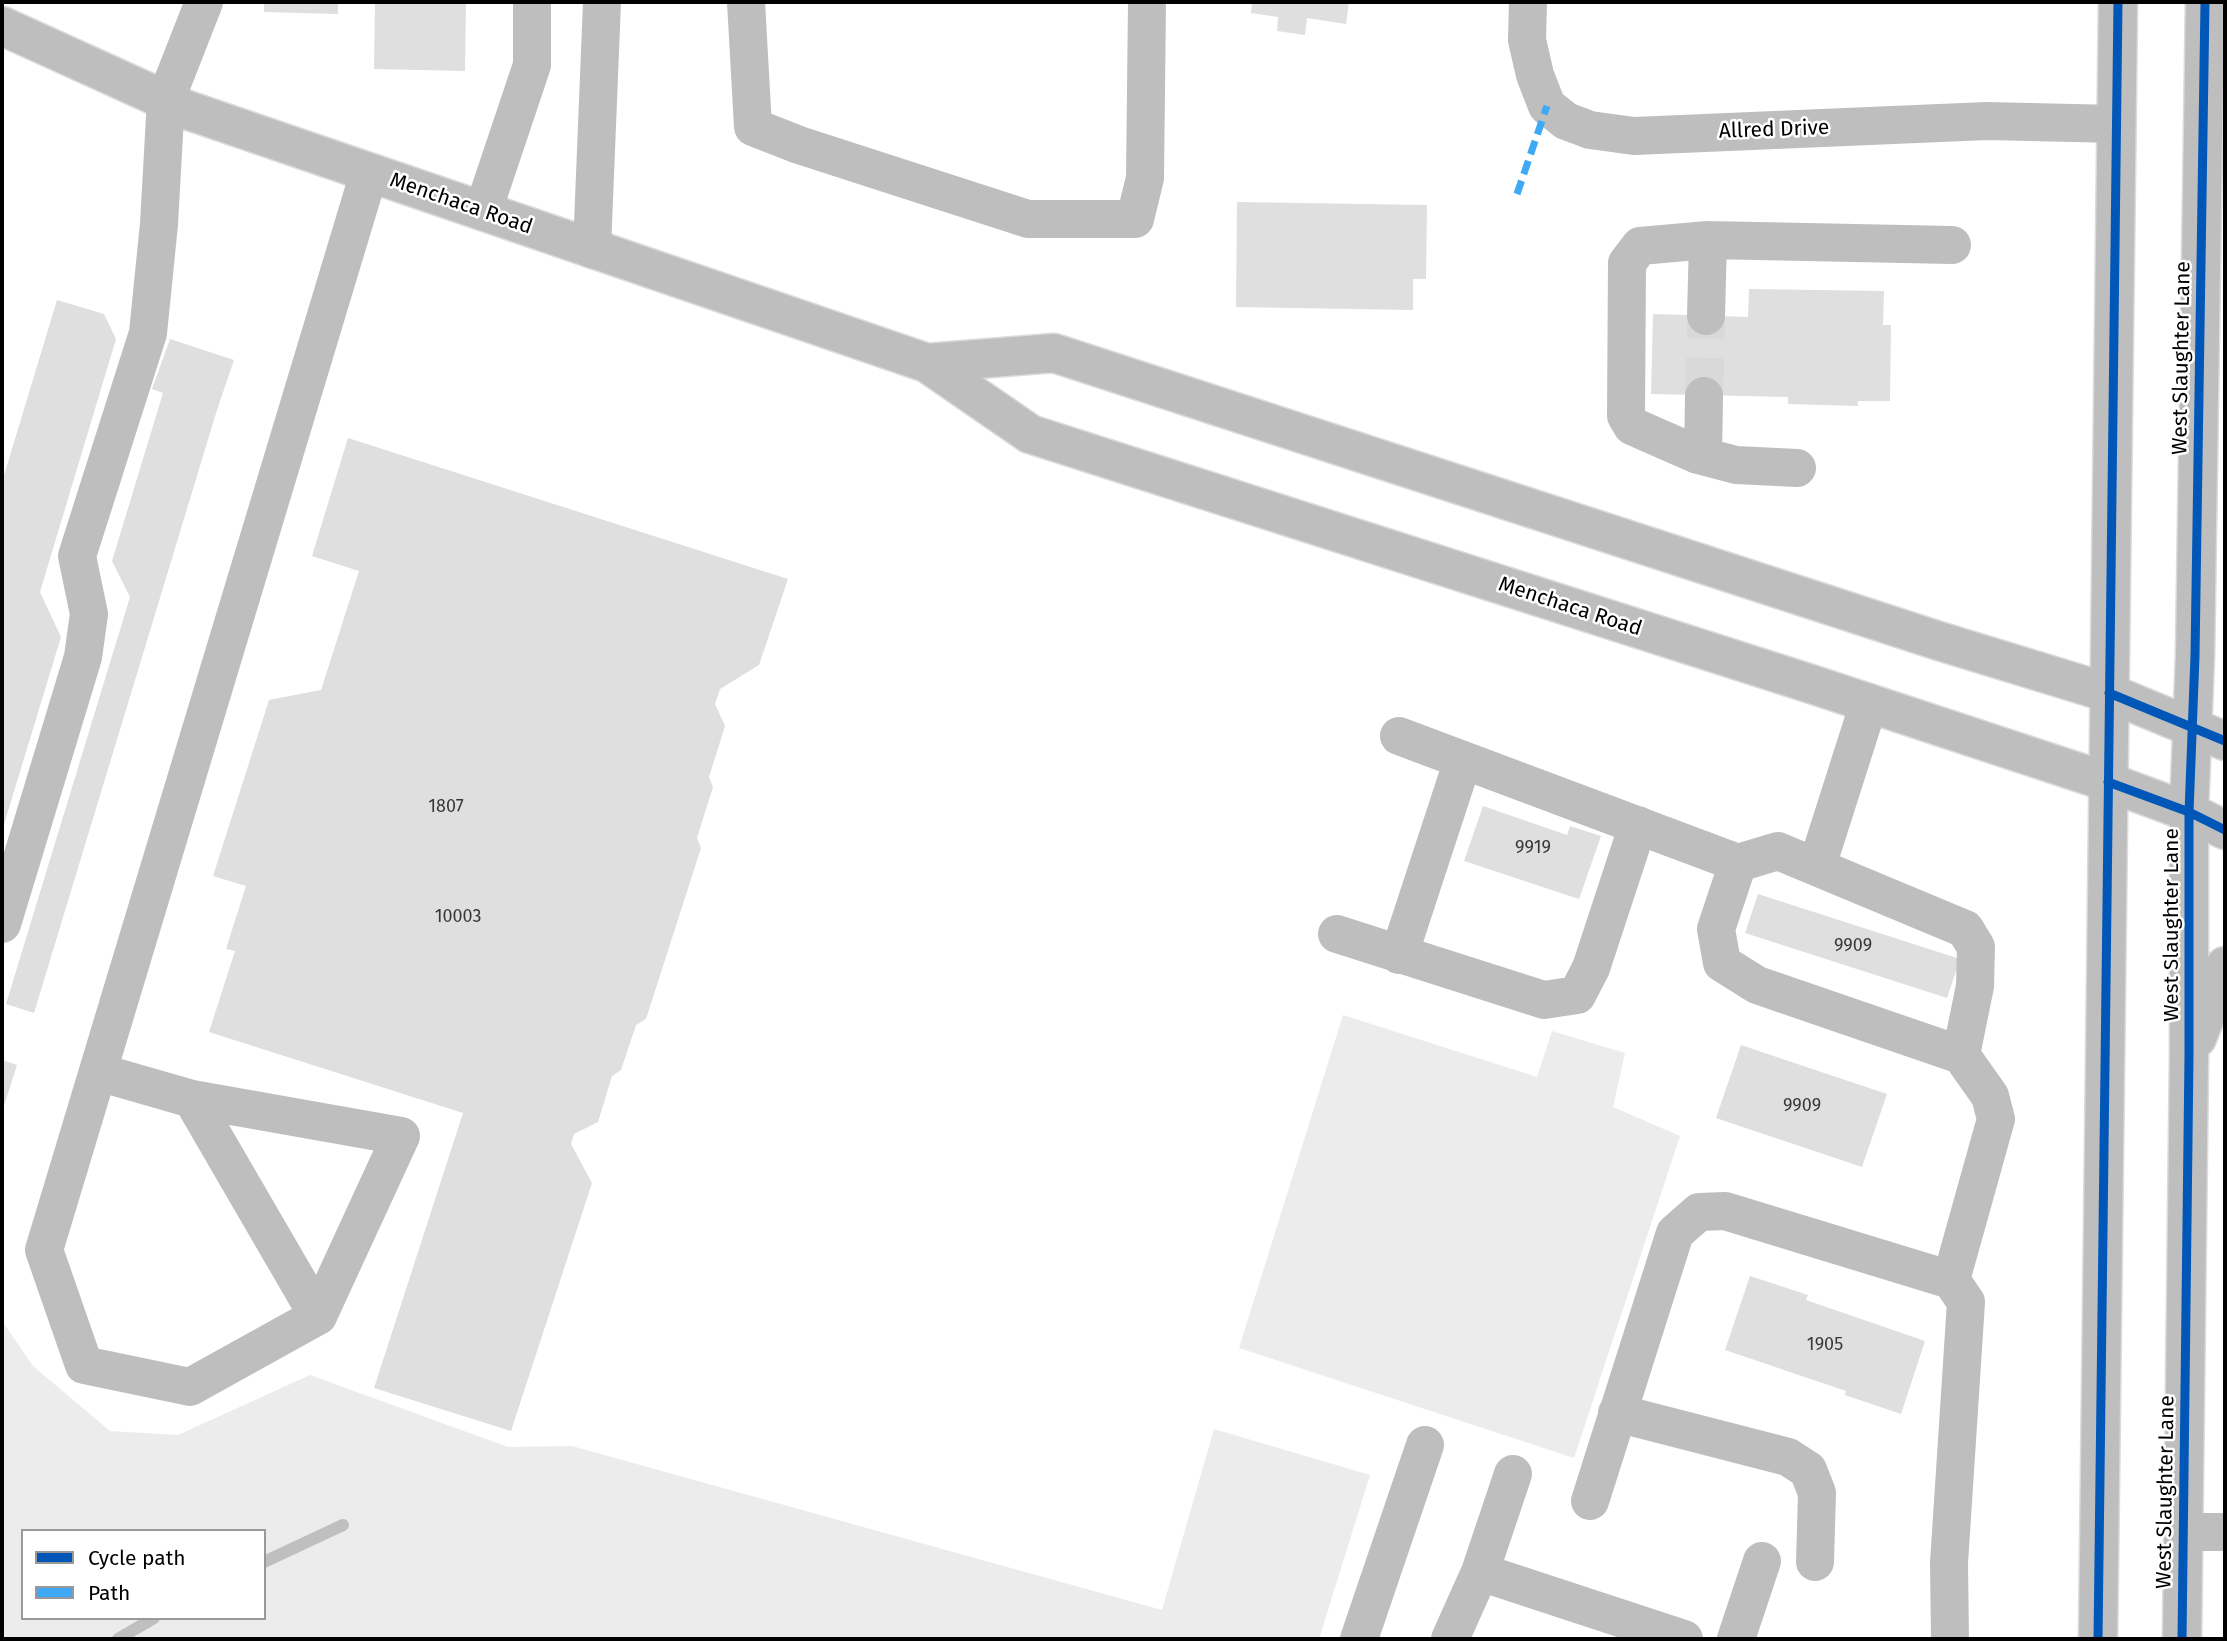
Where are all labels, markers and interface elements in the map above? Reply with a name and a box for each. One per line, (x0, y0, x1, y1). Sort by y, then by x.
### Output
street label: Allred Drive (1718, 115, 1830, 145)
street label: Menchaca Road (386, 168, 536, 240)
street label: West Slaughter Lane (2168, 261, 2196, 455)
street label: Menchaca Road (1495, 572, 1645, 642)
house number: 1807 (428, 796, 464, 818)
street label: West Slaughter Lane (2159, 828, 2185, 1022)
house number: 9919 (1515, 837, 1551, 859)
house number: 10003 (435, 906, 481, 928)
house number: 9909 (1834, 935, 1872, 957)
house number: 9909 (1783, 1095, 1821, 1117)
house number: 1905 (1807, 1334, 1843, 1356)
street label: West Slaughter Lane (2152, 1395, 2180, 1589)
legend (21, 1529, 266, 1620)
text: Cycle path (88, 1545, 186, 1571)
text: Path (88, 1580, 130, 1606)

